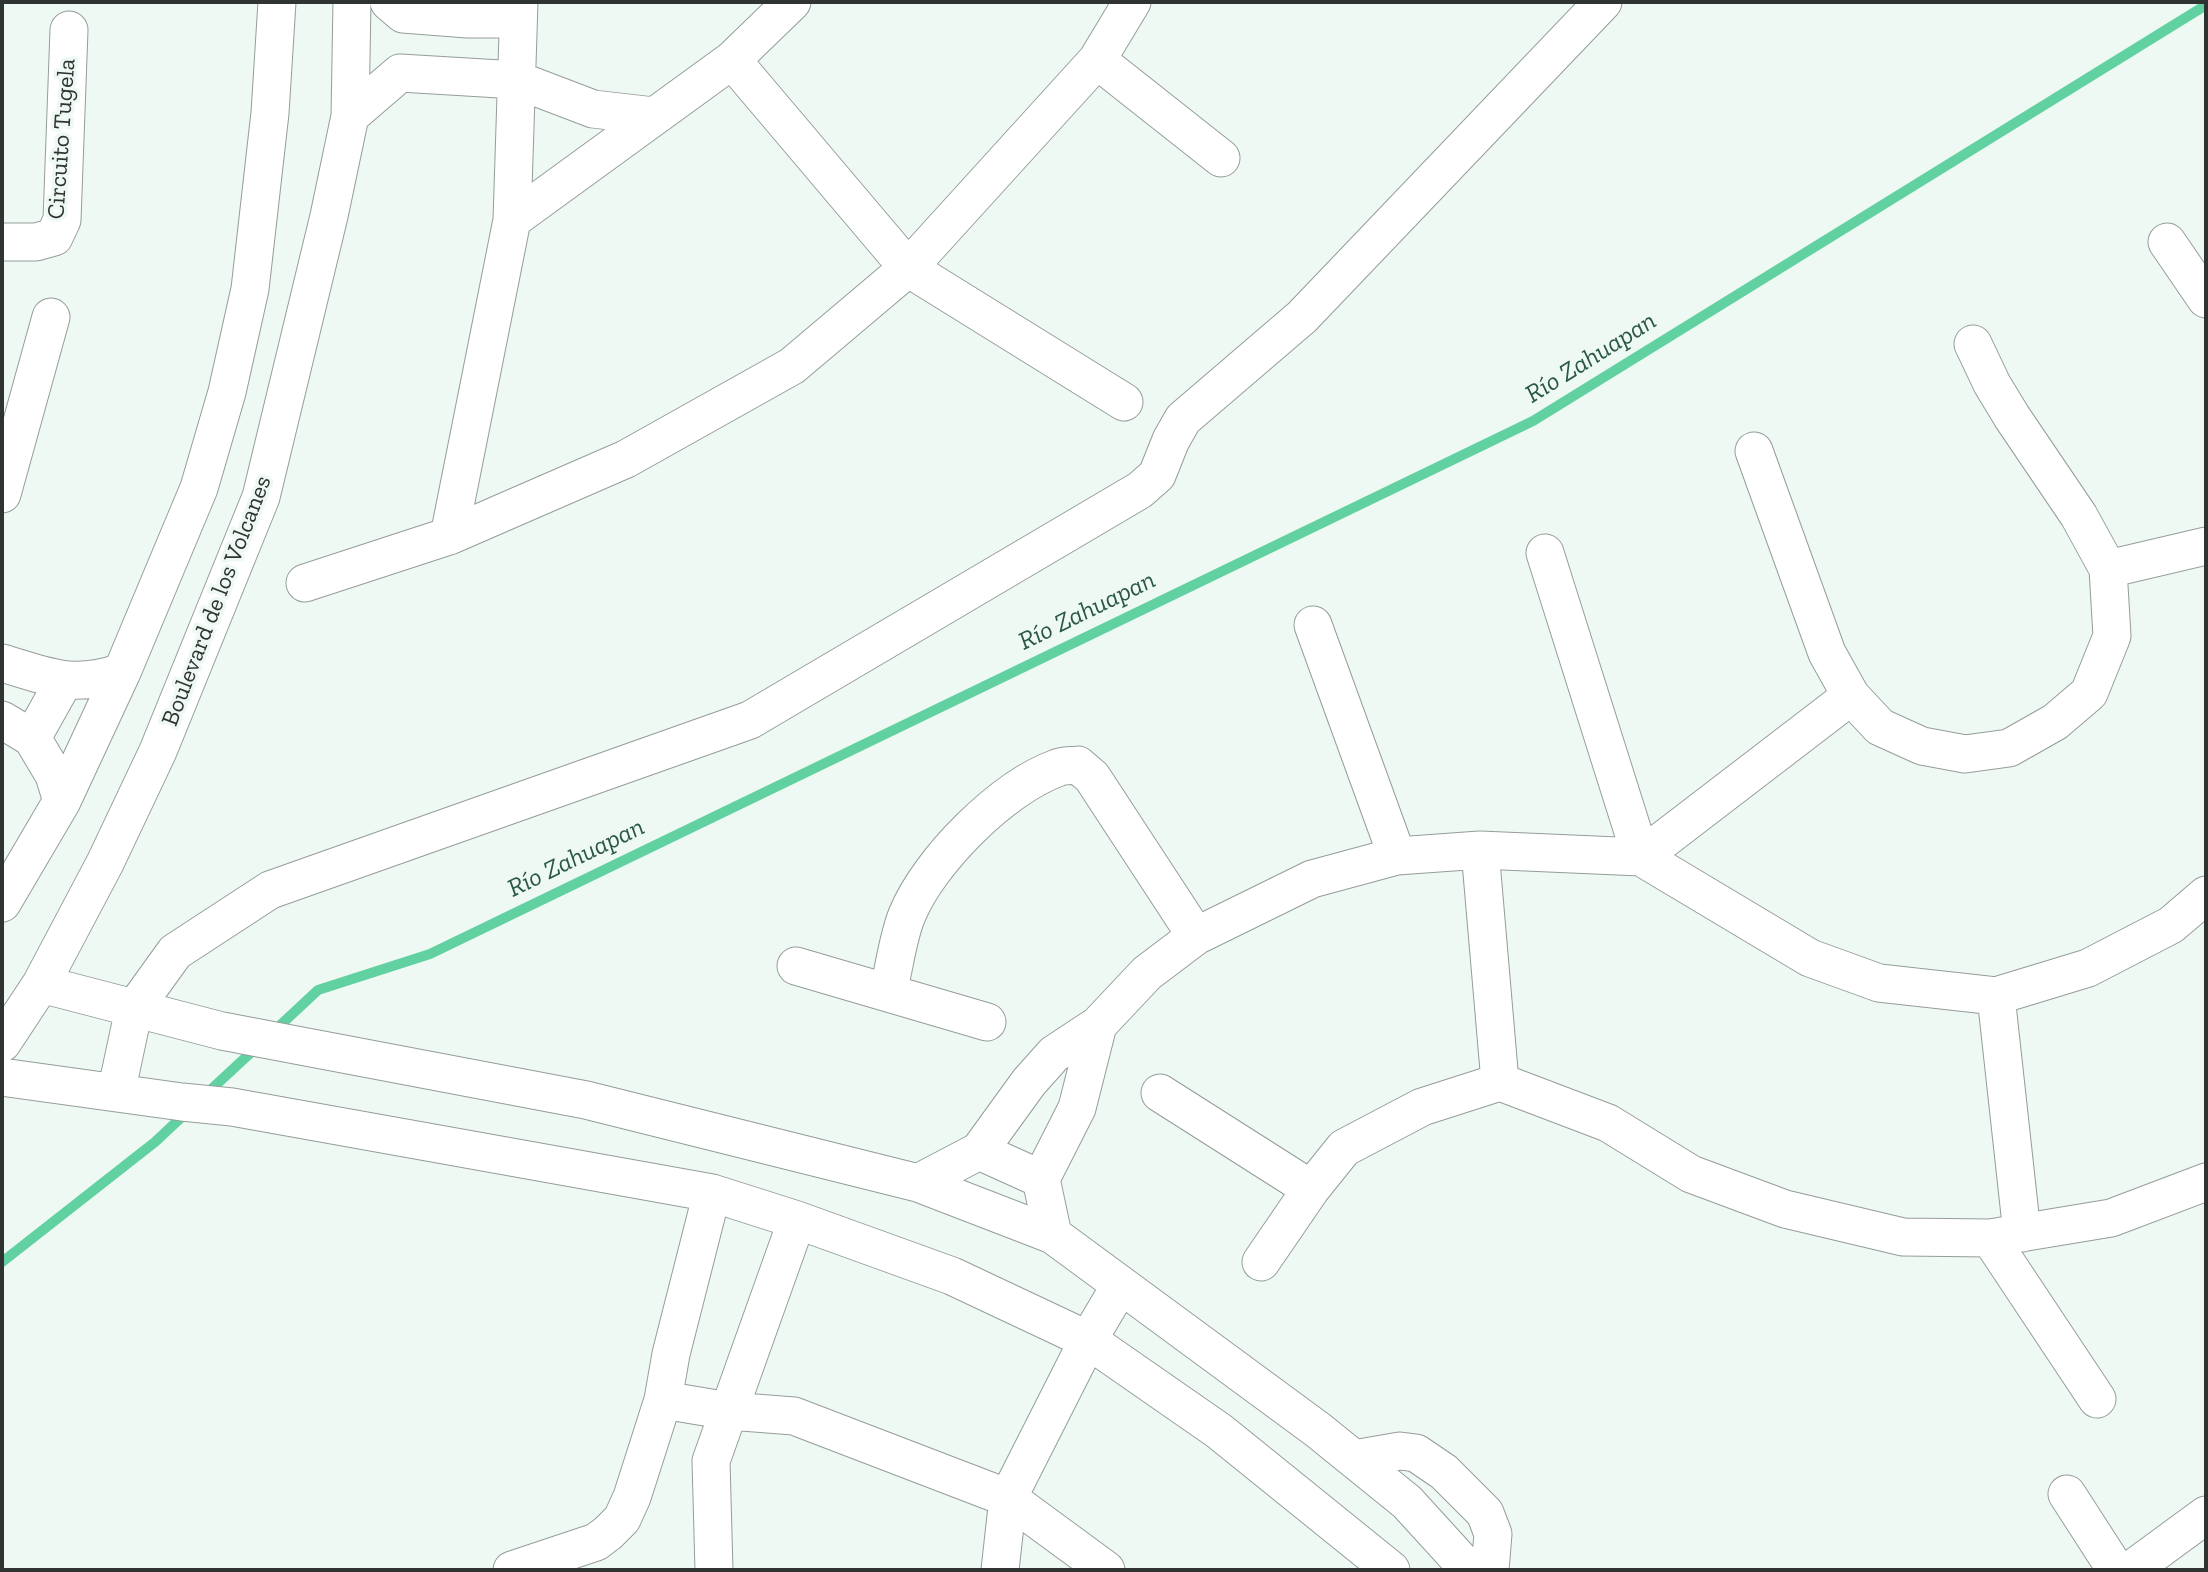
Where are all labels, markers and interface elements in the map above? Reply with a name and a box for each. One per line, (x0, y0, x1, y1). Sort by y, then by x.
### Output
street label: Circuito Tugela (42, 58, 82, 220)
water label: Río Zahuapan (1520, 305, 1662, 411)
street label: Boulevard de los Volcanes (156, 472, 278, 730)
water label: Río Zahuapan (1014, 564, 1160, 658)
water label: Río Zahuapan (503, 811, 649, 905)

